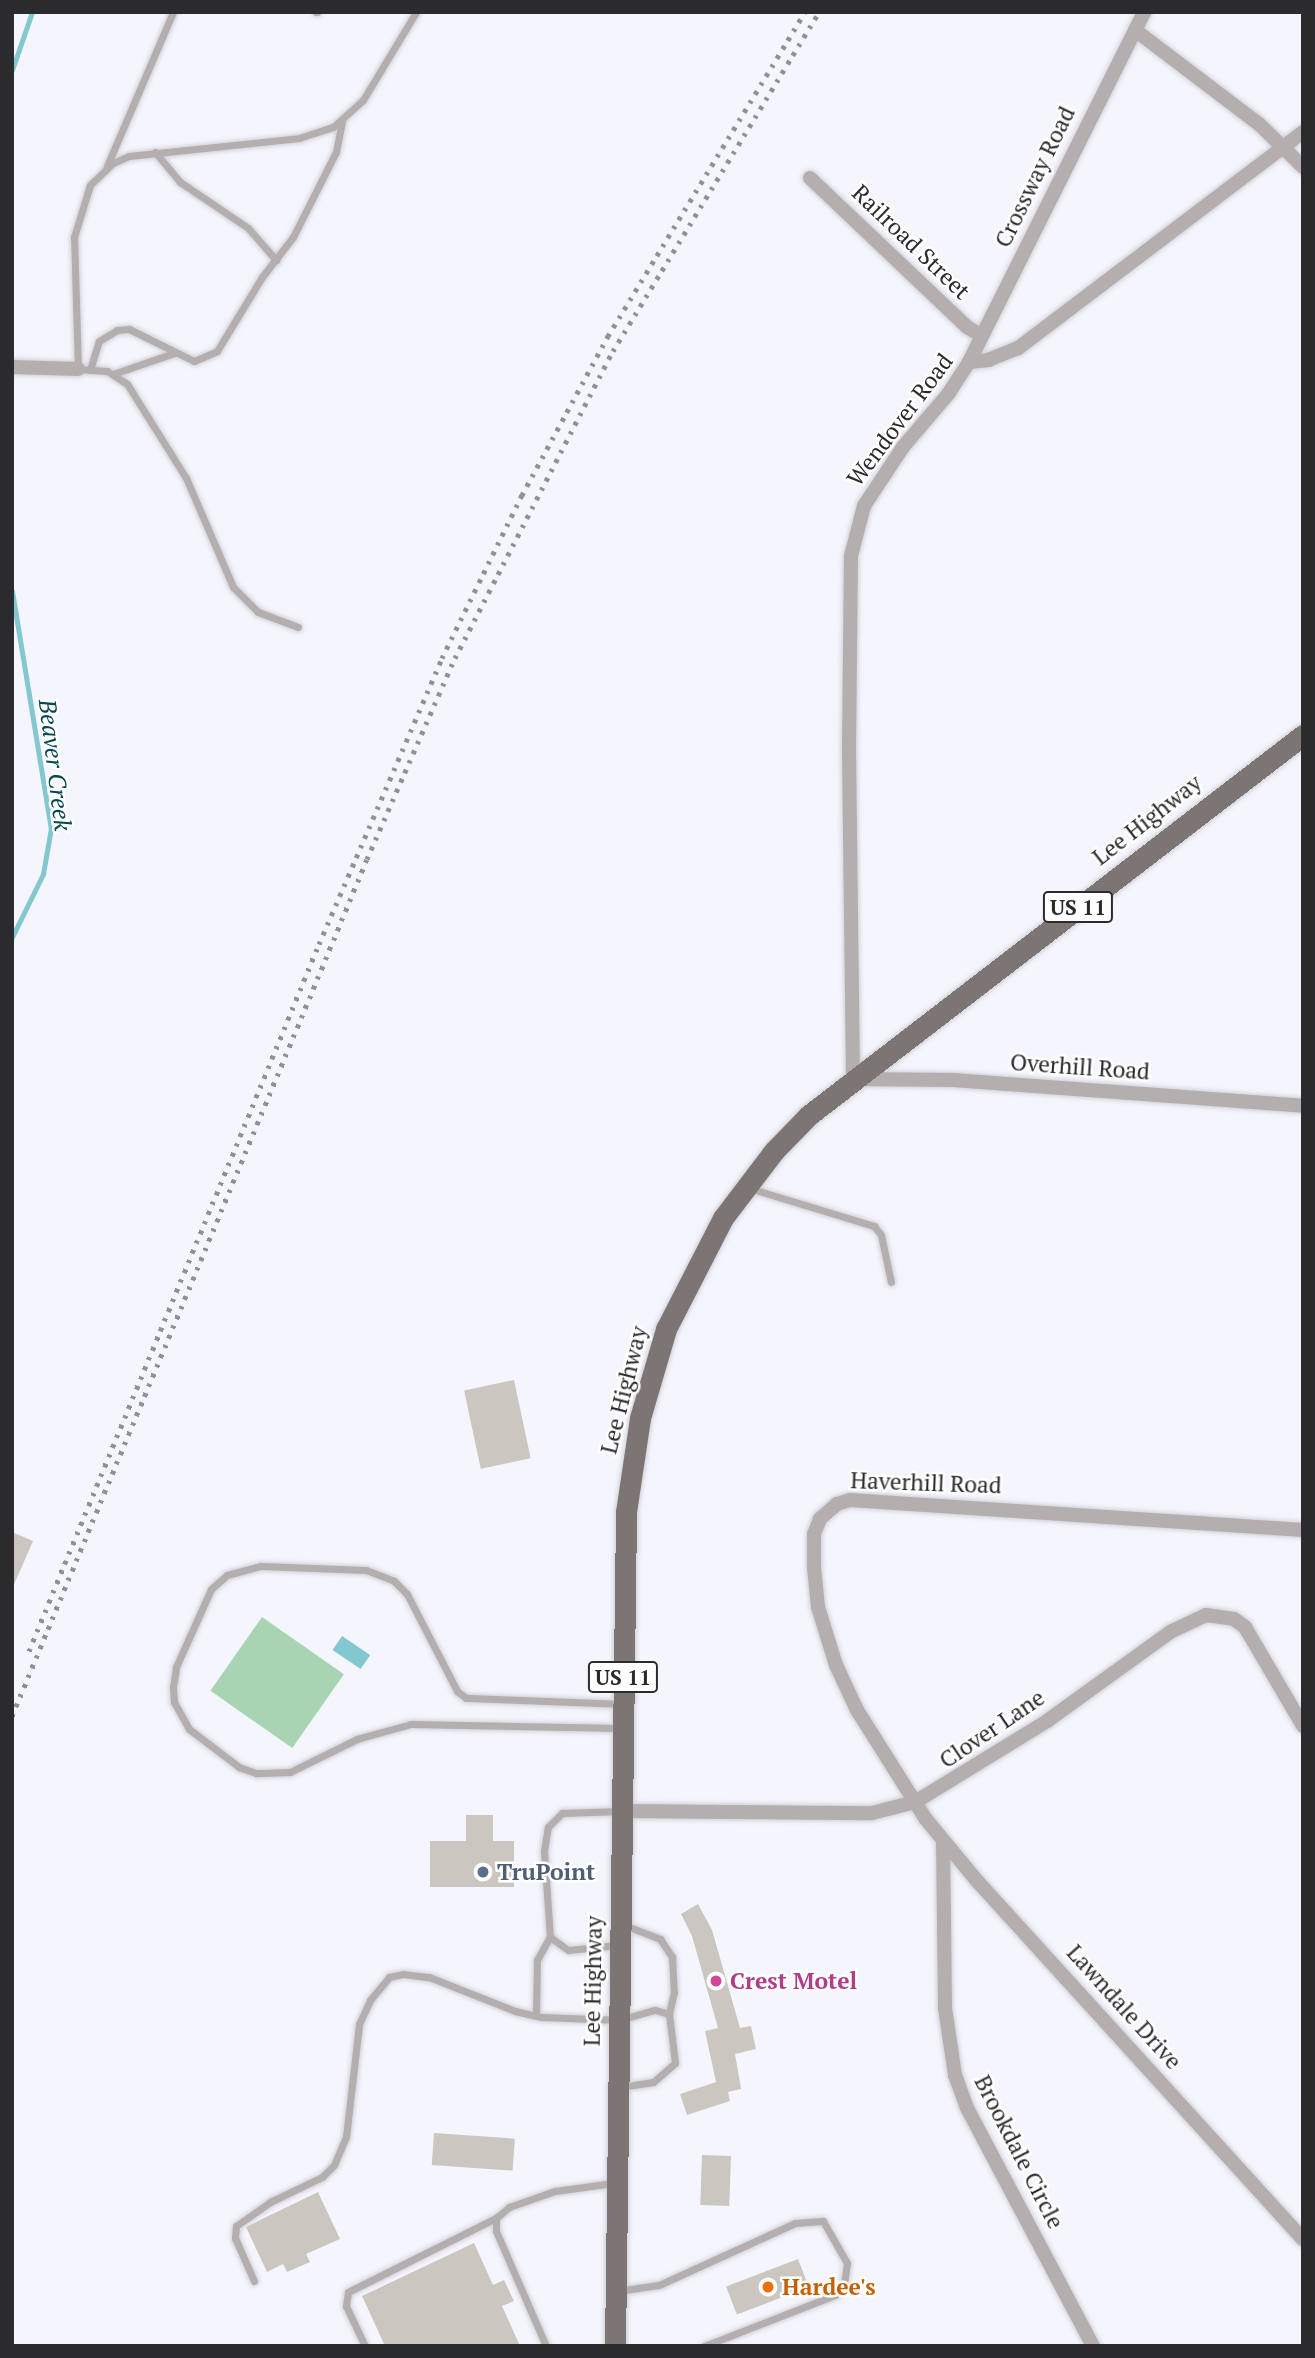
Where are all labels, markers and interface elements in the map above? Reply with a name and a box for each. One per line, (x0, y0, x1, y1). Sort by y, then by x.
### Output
street label: Crossway Road (989, 102, 1081, 252)
street label: Railroad Street (846, 179, 976, 305)
street label: Wendover Road (841, 348, 959, 492)
water label: Beaver Creek (33, 697, 77, 833)
street label: Lee Highway (1087, 769, 1207, 871)
road number: US 11 (1041, 890, 1115, 925)
street label: Overhill Road (1009, 1048, 1151, 1086)
street label: Lee Highway (595, 1323, 653, 1457)
street label: Haverhill Road (850, 1467, 1002, 1499)
road number: US 11 (586, 1660, 660, 1694)
street label: Clover Lane (934, 1684, 1050, 1774)
place label: TruPoint (497, 1858, 595, 1886)
marker: TruPoint (475, 1864, 491, 1880)
street label: Lee Highway (578, 1915, 608, 2047)
street label: Lawndale Drive (1061, 1939, 1187, 2075)
place label: Crest Motel (730, 1967, 857, 1995)
marker: Crest Motel (708, 1973, 724, 1989)
street label: Brookdale Circle (968, 2071, 1070, 2233)
place label: Hardee's (782, 2273, 876, 2301)
marker: Hardee's (760, 2279, 776, 2295)

